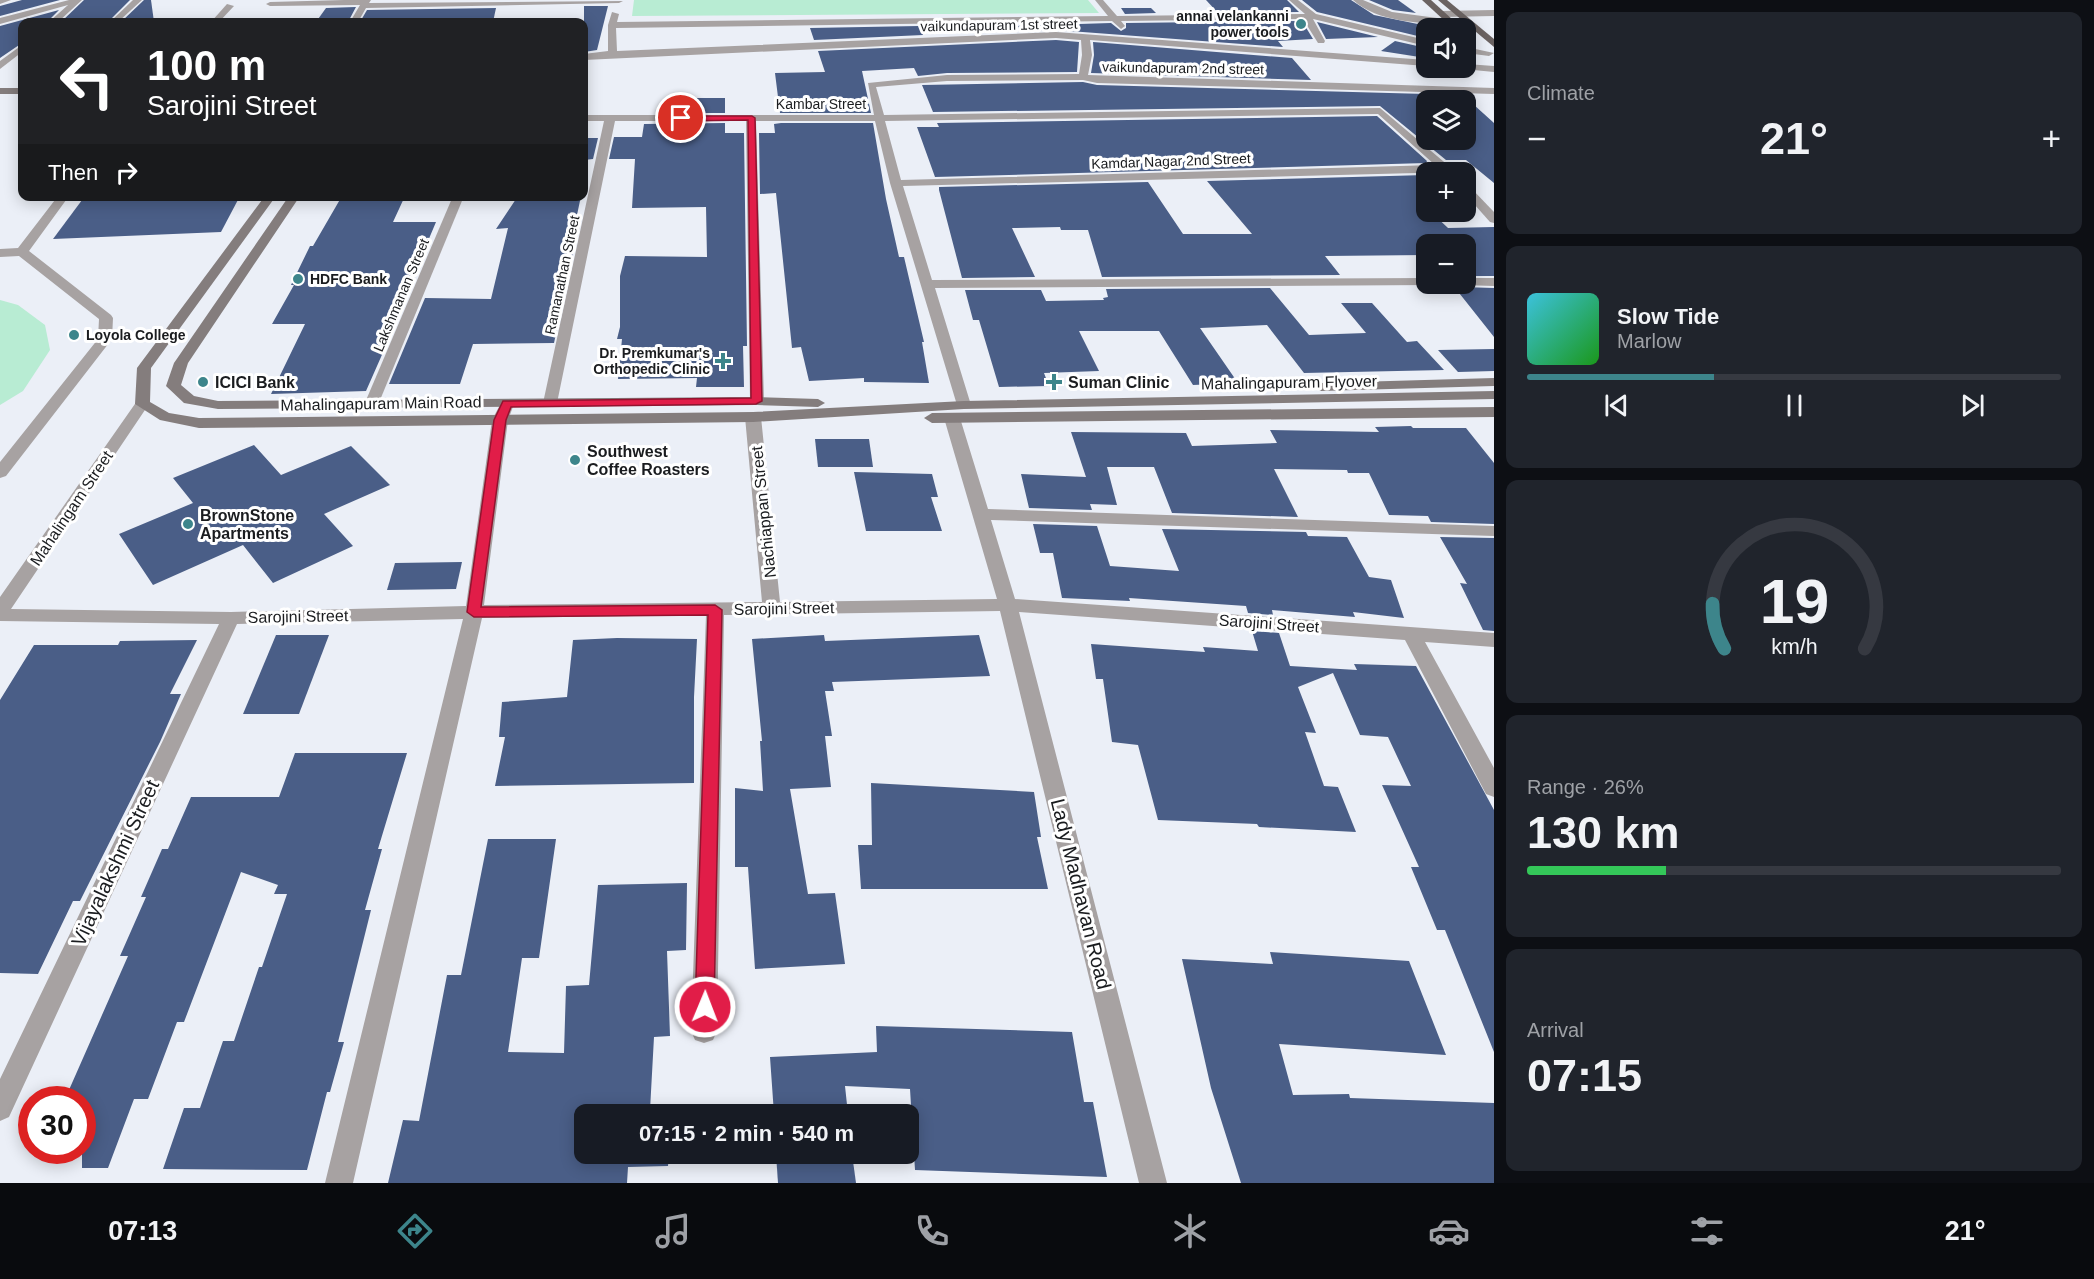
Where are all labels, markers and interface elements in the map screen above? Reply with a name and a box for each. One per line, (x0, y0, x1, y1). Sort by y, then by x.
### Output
place label: annai velankanni power tools (1176, 8, 1289, 40)
street label: vaikundapuram 1st street (920, 16, 1078, 34)
marker: annai velankanni power tools (1294, 17, 1308, 31)
map controls (1416, 18, 1476, 294)
button: sound (1416, 18, 1476, 78)
icon: left (48, 42, 126, 120)
text: 100 m (147, 42, 266, 89)
street label: vaikundapuram 2nd street (1102, 59, 1264, 77)
text: Climate (1527, 82, 1595, 104)
button: layers (1416, 90, 1476, 150)
text: Sarojini Street (147, 91, 317, 121)
pin (655, 92, 706, 143)
street label: Kambar Street (776, 96, 866, 112)
icon: arrive (664, 101, 697, 134)
text: 21° (1760, 113, 1828, 164)
text: − (1527, 120, 1546, 157)
text: + (2042, 120, 2061, 157)
street label: Kamdar Nagar 2nd Street (1091, 150, 1251, 172)
icon: right (110, 156, 143, 189)
text: Then (48, 160, 98, 185)
button: + (1416, 162, 1476, 222)
street label: Ramanathan Street (542, 214, 582, 336)
button: − (1416, 234, 1476, 294)
street label: Lakshmanan Street (370, 236, 432, 354)
place label: HDFC Bank (310, 271, 387, 287)
marker: HDFC Bank (291, 272, 305, 286)
text: Slow Tide (1617, 304, 1719, 329)
place label: Loyola College (86, 327, 186, 343)
marker: Loyola College (67, 328, 81, 342)
text: Marlow (1617, 330, 1681, 352)
place label: Dr. Premkumar's Orthopedic Clinic (593, 345, 710, 377)
marker: Dr. Premkumar's Orthopedic Clinic (714, 352, 732, 370)
street label: Mahalingapuram Flyover (1201, 372, 1378, 393)
marker: Suman Clinic (1045, 373, 1063, 391)
place label: ICICI Bank (215, 374, 295, 391)
place label: Suman Clinic (1068, 374, 1169, 391)
marker: ICICI Bank (196, 375, 210, 389)
icon: previous (1600, 389, 1633, 422)
icon: pause (1778, 389, 1811, 422)
icon: next (1956, 389, 1989, 422)
street label: Mahalingapuram Main Road (280, 393, 482, 414)
place label: Southwest Coffee Roasters (587, 443, 710, 478)
street label: Nachiappan Street (748, 445, 779, 579)
street label: Mahalingam Street (27, 447, 116, 569)
marker: Southwest Coffee Roasters (568, 453, 582, 467)
place label: BrownStone Apartments (200, 507, 294, 542)
marker: BrownStone Apartments (181, 517, 195, 531)
text: 19 (1759, 567, 1829, 636)
street label: Sarojini Street (734, 599, 835, 618)
street label: Sarojini Street (248, 607, 349, 626)
street label: Sarojini Street (1218, 612, 1320, 636)
text: km/h (1771, 635, 1817, 659)
street label: Vijayalakshmi Street (67, 776, 163, 950)
text: Range · 26% (1527, 776, 1644, 798)
street label: Lady Madhavan Road (1047, 796, 1115, 992)
text: 130 km (1527, 807, 1680, 858)
position arrow (673, 975, 737, 1039)
text: Arrival (1527, 1019, 1584, 1041)
text: 07:15 (1527, 1050, 1642, 1101)
speed limit sign: 30 (18, 1086, 96, 1164)
text: 07:15 · 2 min · 540 m (639, 1121, 854, 1146)
icon: directions (394, 1210, 436, 1252)
icon: music (652, 1210, 694, 1252)
icon: phone (911, 1210, 953, 1252)
icon: climate (1169, 1210, 1211, 1252)
icon: car (1428, 1210, 1470, 1252)
icon: filters (1686, 1210, 1728, 1252)
text: 07:13 (108, 1216, 177, 1246)
text: 21° (1945, 1216, 1986, 1246)

